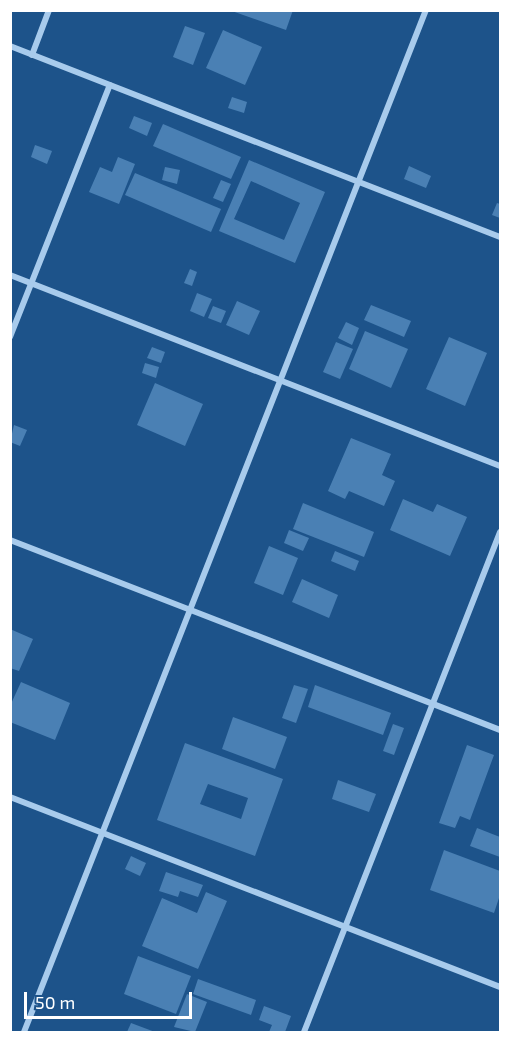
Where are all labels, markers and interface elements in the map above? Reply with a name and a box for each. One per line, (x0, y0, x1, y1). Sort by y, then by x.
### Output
scale bar (27, 980, 195, 1018)
text: 50 m (35, 991, 75, 1013)

